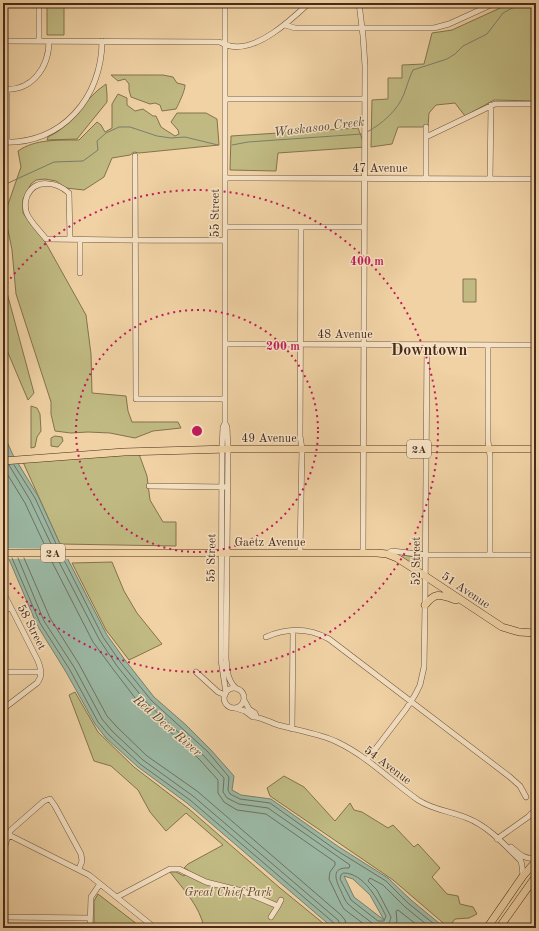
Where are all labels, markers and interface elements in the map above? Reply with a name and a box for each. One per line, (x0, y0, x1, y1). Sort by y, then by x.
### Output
water label: Waskasoo Creek (273, 115, 365, 139)
street label: 47 Avenue (352, 163, 408, 175)
street label: 55 Street (209, 188, 222, 238)
text: 400 m (350, 256, 384, 268)
street label: 48 Avenue (317, 329, 373, 341)
text: 200 m (266, 341, 300, 353)
district label: Downtown (391, 343, 467, 359)
centre of rings (190, 424, 204, 438)
street label: 49 Avenue (241, 433, 297, 445)
road number: 2A (407, 440, 431, 458)
street label: 55 Street (205, 533, 218, 583)
street label: 52 Street (410, 536, 423, 586)
street label: Gaetz Avenue (234, 537, 306, 549)
road number: 2A (41, 544, 65, 562)
street label: 51 Avenue (439, 570, 493, 612)
street label: 58 Street (15, 602, 48, 652)
water label: Red Deer River (130, 692, 204, 759)
street label: 54 Avenue (362, 744, 414, 788)
park label: Great Chief Park (184, 887, 272, 899)

